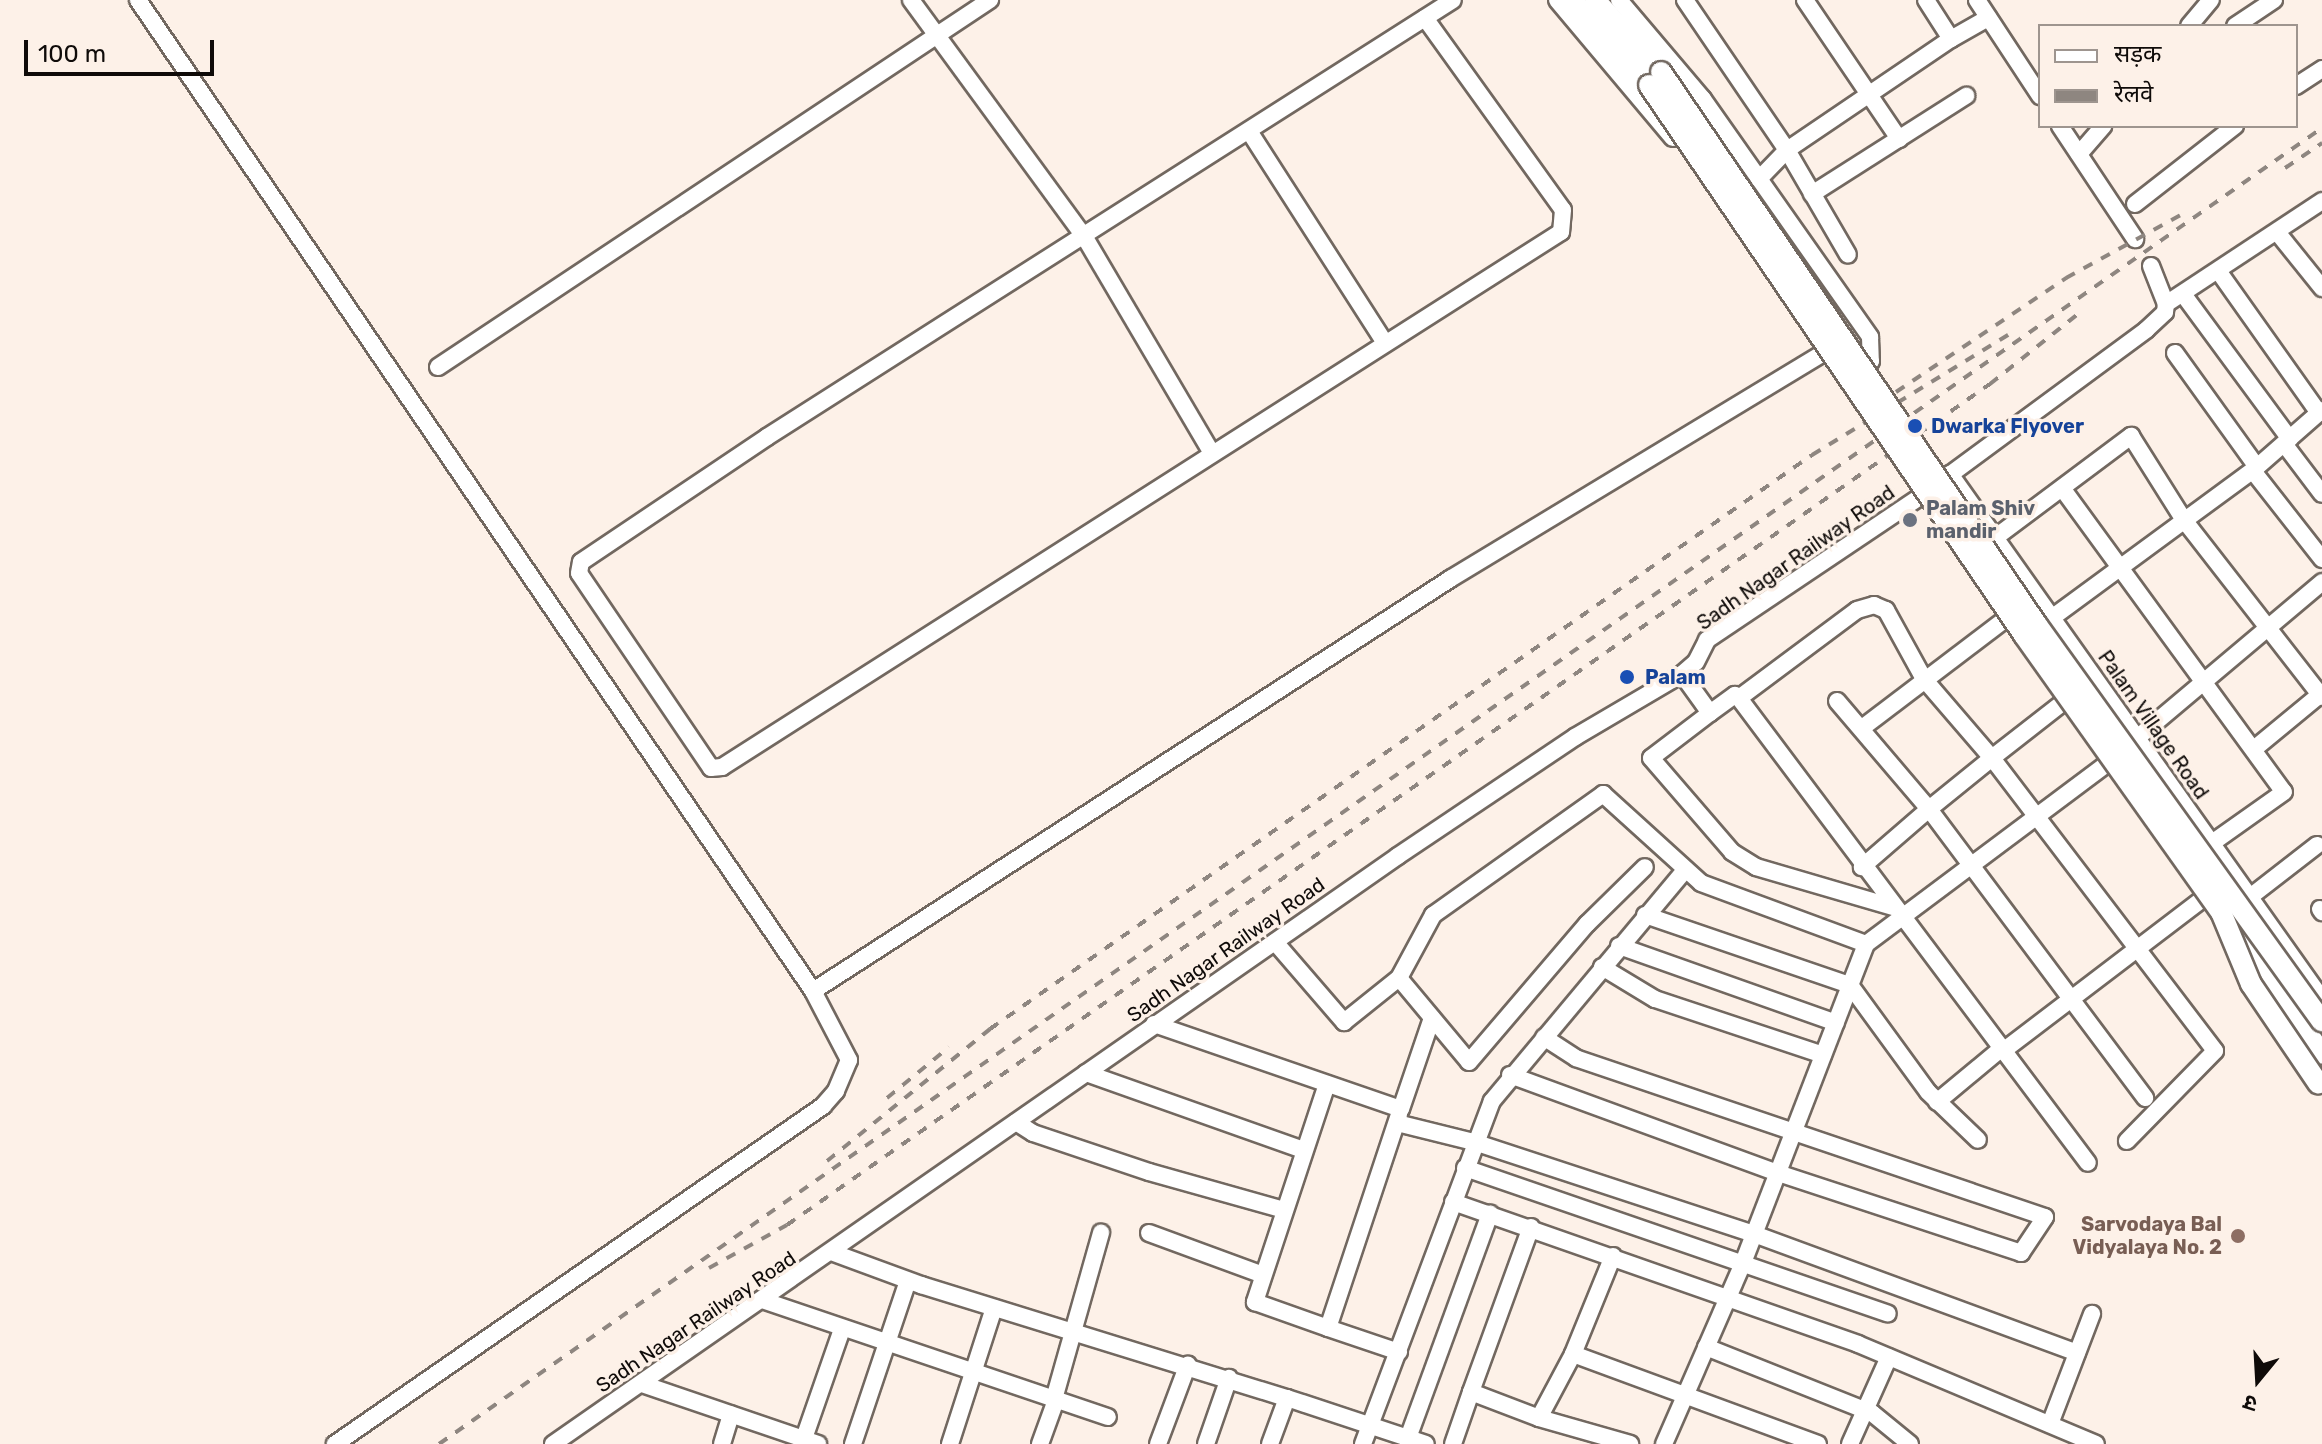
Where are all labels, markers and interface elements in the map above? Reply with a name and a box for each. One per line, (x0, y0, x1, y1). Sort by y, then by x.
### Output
scale bar (28, 24, 218, 74)
legend (2038, 24, 2298, 128)
text: 100 m (38, 40, 106, 68)
text: सड़क (2114, 40, 2162, 68)
text: रेलवे (2114, 80, 2153, 108)
place label: Dwarka Flyover (1931, 414, 2084, 438)
marker: Dwarka Flyover (1906, 417, 1924, 435)
street label: Sadh Nagar Railway Road (1692, 480, 1900, 636)
place label: Palam Shiv mandir (1926, 496, 2035, 543)
marker: Palam Shiv mandir (1901, 511, 1919, 529)
street label: Palam Village Road (2093, 646, 2213, 804)
place label: Palam (1645, 665, 1706, 689)
marker: Palam (1616, 666, 1638, 688)
street label: Sadh Nagar Railway Road (1122, 872, 1330, 1028)
place label: Sarvodaya Bal Vidyalaya No. 2 (2073, 1212, 2222, 1259)
marker: Sarvodaya Bal Vidyalaya No. 2 (2229, 1227, 2247, 1245)
street label: Sadh Nagar Railway Road (591, 1246, 801, 1398)
north arrow (2218, 1340, 2298, 1420)
text: उ (2240, 1388, 2261, 1418)

